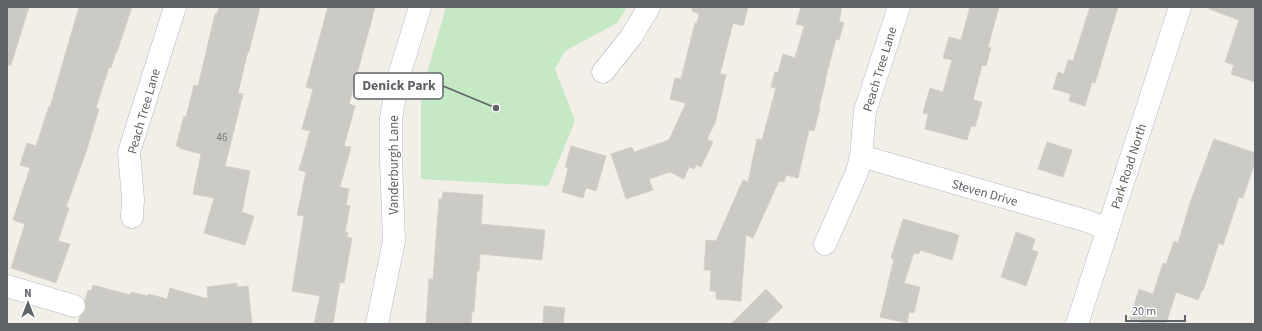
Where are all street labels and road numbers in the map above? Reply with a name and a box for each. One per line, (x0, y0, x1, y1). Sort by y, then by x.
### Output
street label: Peach Tree Lane (858, 25, 901, 114)
street label: Peach Tree Lane (123, 66, 165, 156)
street label: Vanderburgh Lane (385, 115, 403, 215)
street label: Park Road North (1107, 121, 1151, 211)
street label: Steven Drive (950, 175, 1020, 211)

